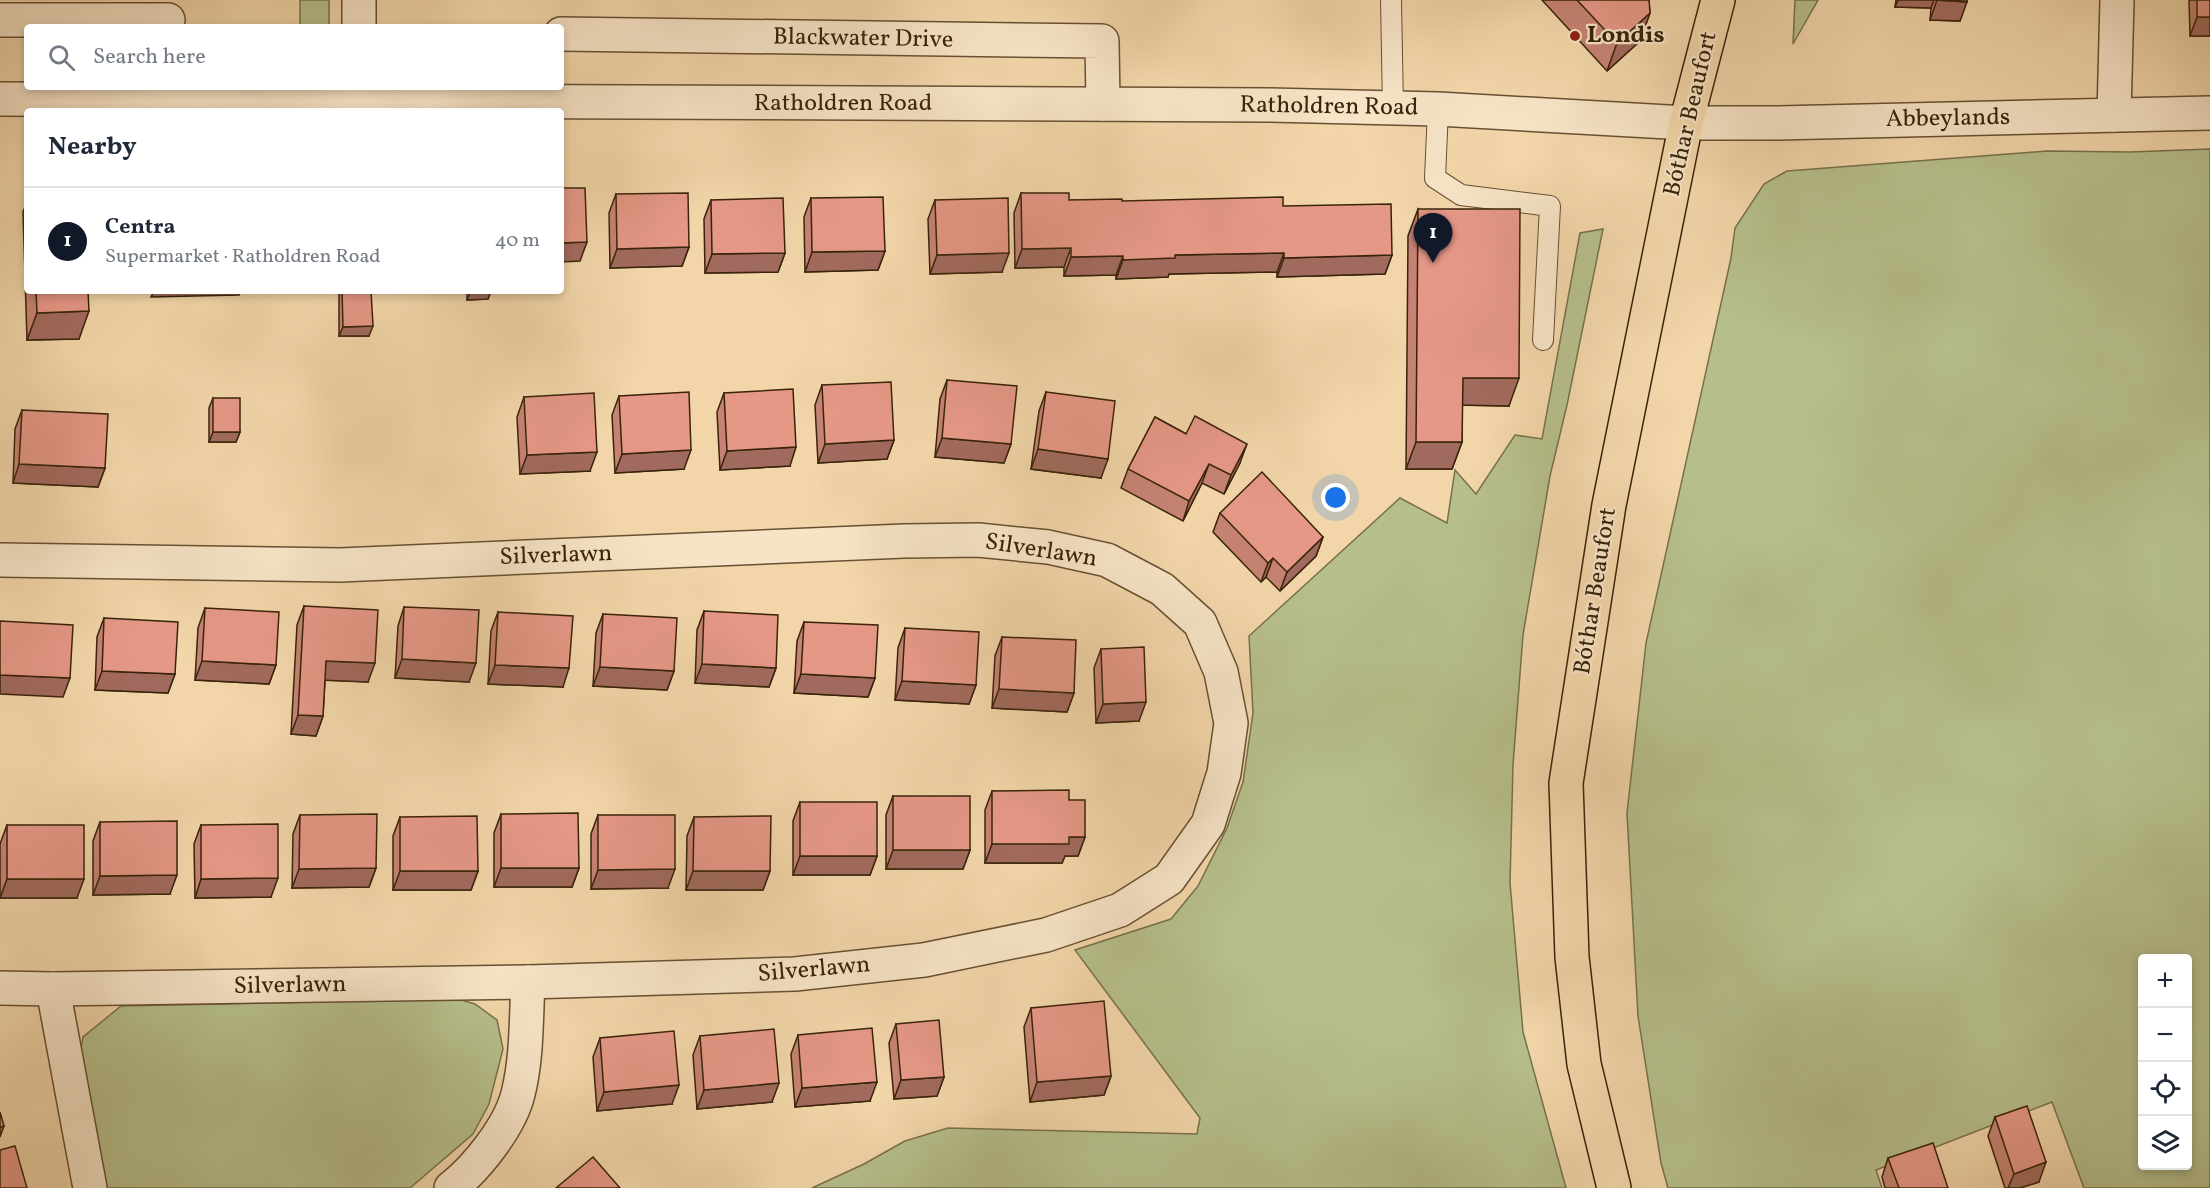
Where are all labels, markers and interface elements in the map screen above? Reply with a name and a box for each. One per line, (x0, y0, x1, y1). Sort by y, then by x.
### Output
place label: Londis (1587, 19, 1665, 53)
street label: Blackwater Drive (772, 20, 954, 58)
search box (24, 24, 564, 90)
street label: Bóthar Beaufort (1655, 28, 1727, 200)
marker: Londis (1568, 29, 1582, 43)
icon: search (45, 41, 78, 74)
text: Search here (93, 42, 206, 73)
street label: Ratholdren Road (754, 87, 932, 121)
street label: Ratholdren Road (1239, 88, 1419, 126)
street label: Abbeylands (1886, 101, 2010, 137)
text: Nearby (48, 129, 137, 165)
text: Centra (105, 212, 175, 243)
pin: 1 (1414, 214, 1452, 263)
text: 1 (63, 227, 72, 255)
text: 40 m (495, 227, 540, 255)
text: Supermarket · Ratholdren Road (105, 243, 381, 271)
your location (1321, 483, 1350, 512)
street label: Bóthar Beaufort (1566, 505, 1626, 677)
street label: Silverlawn (983, 525, 1099, 577)
street label: Silverlawn (499, 537, 613, 575)
street label: Silverlawn (756, 948, 872, 992)
map controls (2138, 954, 2192, 1170)
button: + (2138, 954, 2192, 1008)
street label: Silverlawn (233, 968, 347, 1004)
button: − (2138, 1008, 2192, 1062)
button: locate (2138, 1062, 2192, 1116)
button: layers (2138, 1116, 2192, 1170)

